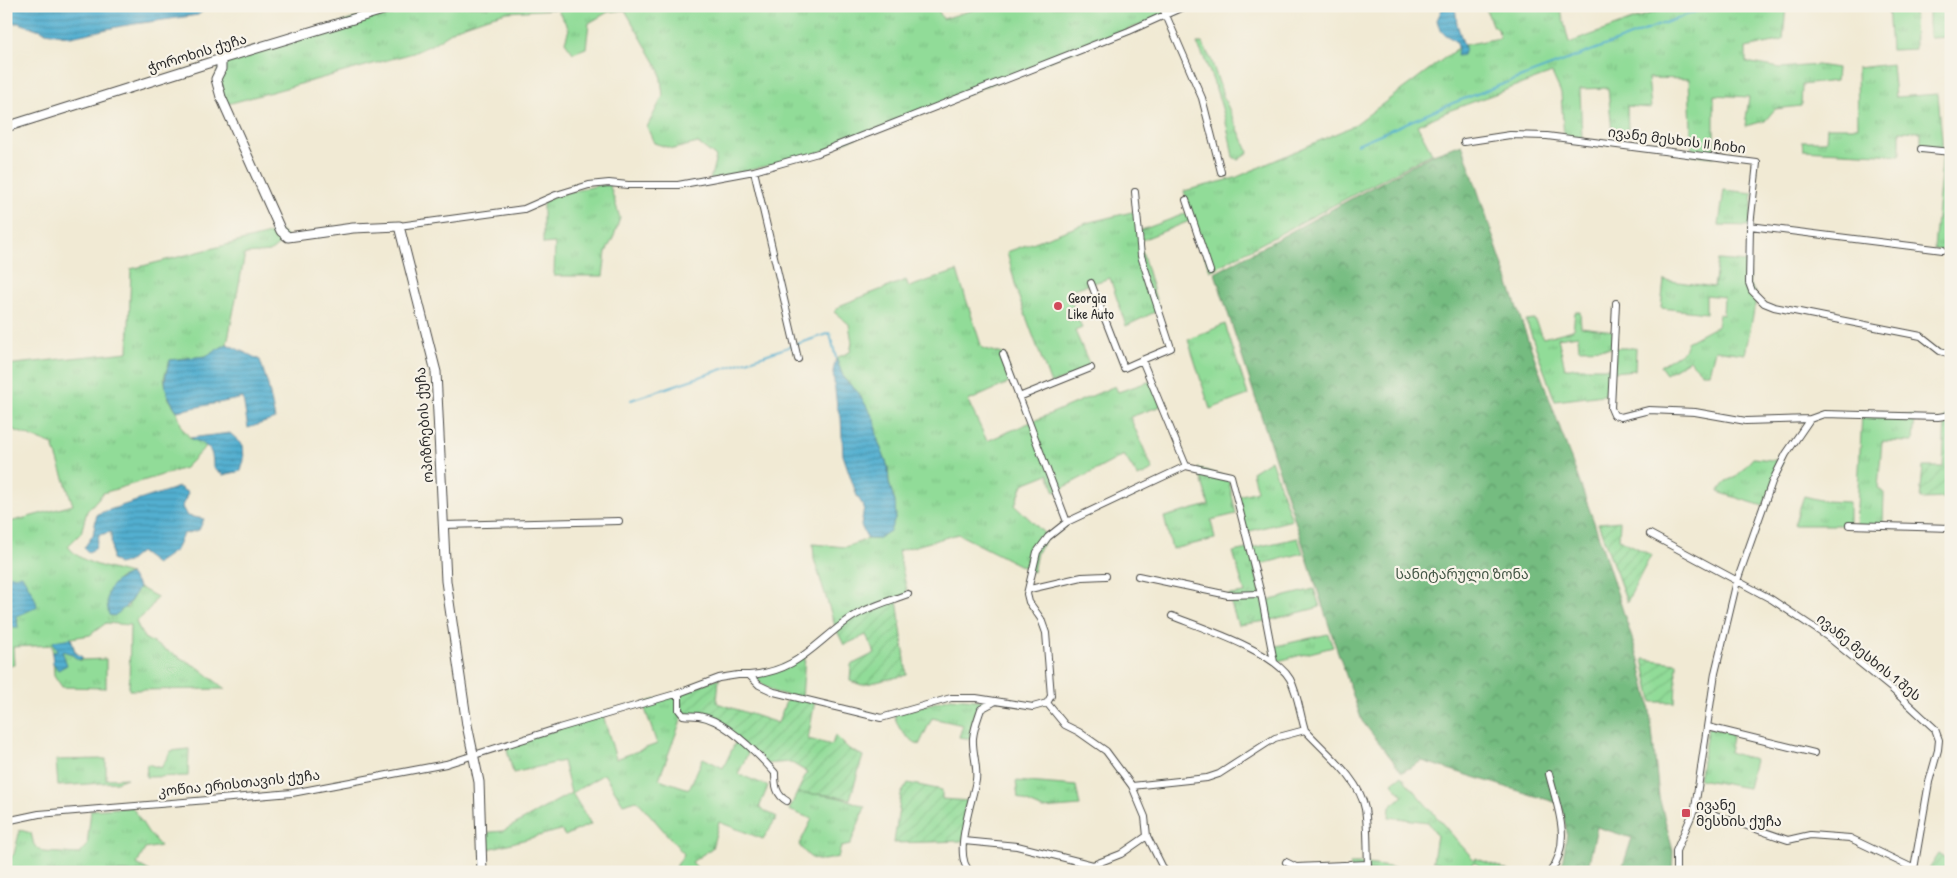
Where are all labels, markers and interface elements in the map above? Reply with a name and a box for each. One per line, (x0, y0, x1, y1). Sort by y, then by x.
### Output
street label: ჭოროხის ქუჩა (145, 28, 249, 77)
street label: ივანე მესხის II ჩიხი (1607, 122, 1747, 157)
place label: Georgia Like Auto (1068, 288, 1114, 323)
marker: Georgia Like Auto (1052, 300, 1064, 312)
street label: ოპიზრების ქუჩა (410, 366, 437, 484)
park label: სანიტარული ზონა (1395, 564, 1529, 583)
street label: ივანე მესხის 1 შეს (1813, 609, 1926, 705)
street label: კოწია ერისთავის ქუჩა (157, 765, 321, 800)
place label: ივანე მესხის ქუჩა (1696, 795, 1782, 830)
marker: ივანე მესხის ქუჩა (1680, 807, 1692, 819)

